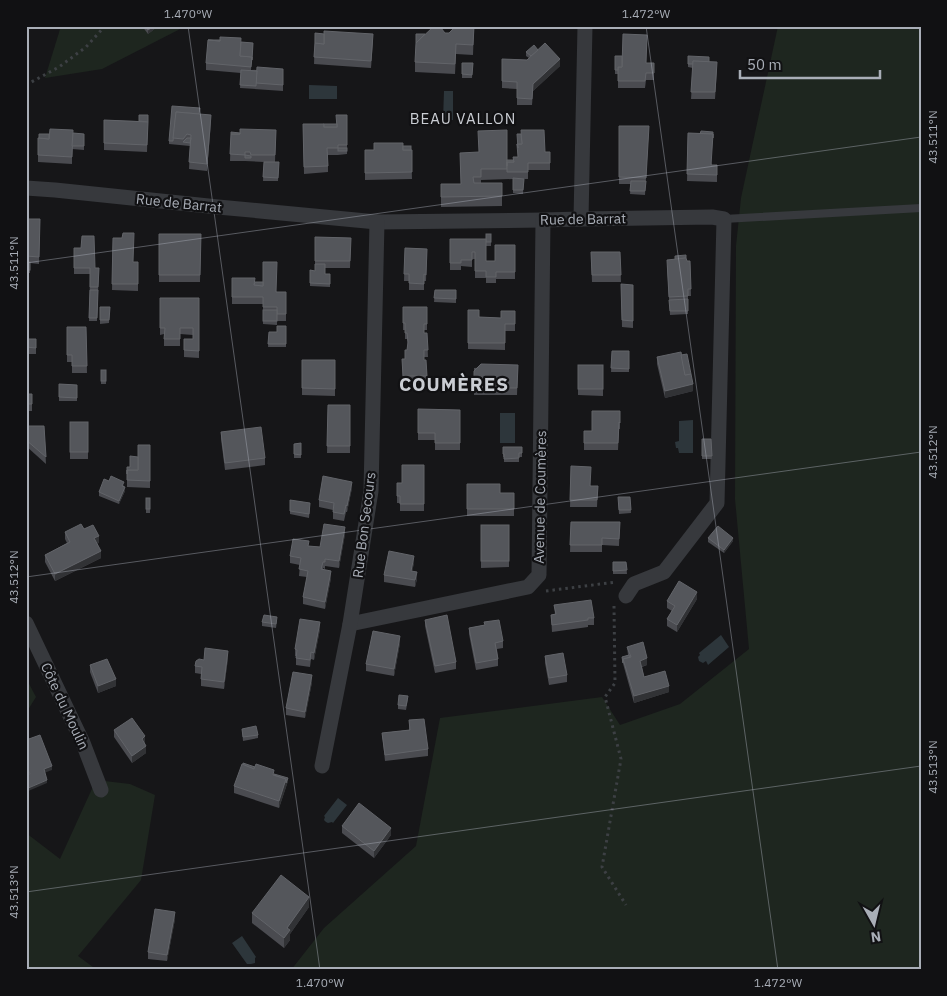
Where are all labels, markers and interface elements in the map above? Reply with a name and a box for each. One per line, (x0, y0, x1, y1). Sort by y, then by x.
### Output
text: 1.470°W (164, 6, 212, 21)
text: 1.472°W (622, 6, 670, 21)
scale bar (740, 48, 880, 80)
text: 50 m (747, 55, 782, 74)
district label: BEAU VALLON (410, 109, 516, 128)
text: 43.511°N (925, 110, 940, 164)
street label: Rue de Barrat (135, 190, 223, 216)
street label: Rue de Barrat (540, 209, 626, 229)
text: 43.511°N (6, 236, 21, 290)
district label: COUMÈRES (399, 372, 509, 396)
text: 43.512°N (925, 425, 940, 479)
street label: Avenue de Coumères (530, 430, 550, 564)
street label: Rue Bon Secours (349, 471, 379, 579)
text: 43.512°N (6, 550, 21, 604)
street label: Côte du Moulin (37, 660, 93, 752)
text: 43.513°N (925, 740, 940, 794)
text: 43.513°N (6, 865, 21, 919)
north arrow (850, 898, 900, 948)
text: N (870, 927, 882, 946)
text: 1.470°W (296, 975, 344, 990)
text: 1.472°W (754, 975, 802, 990)

